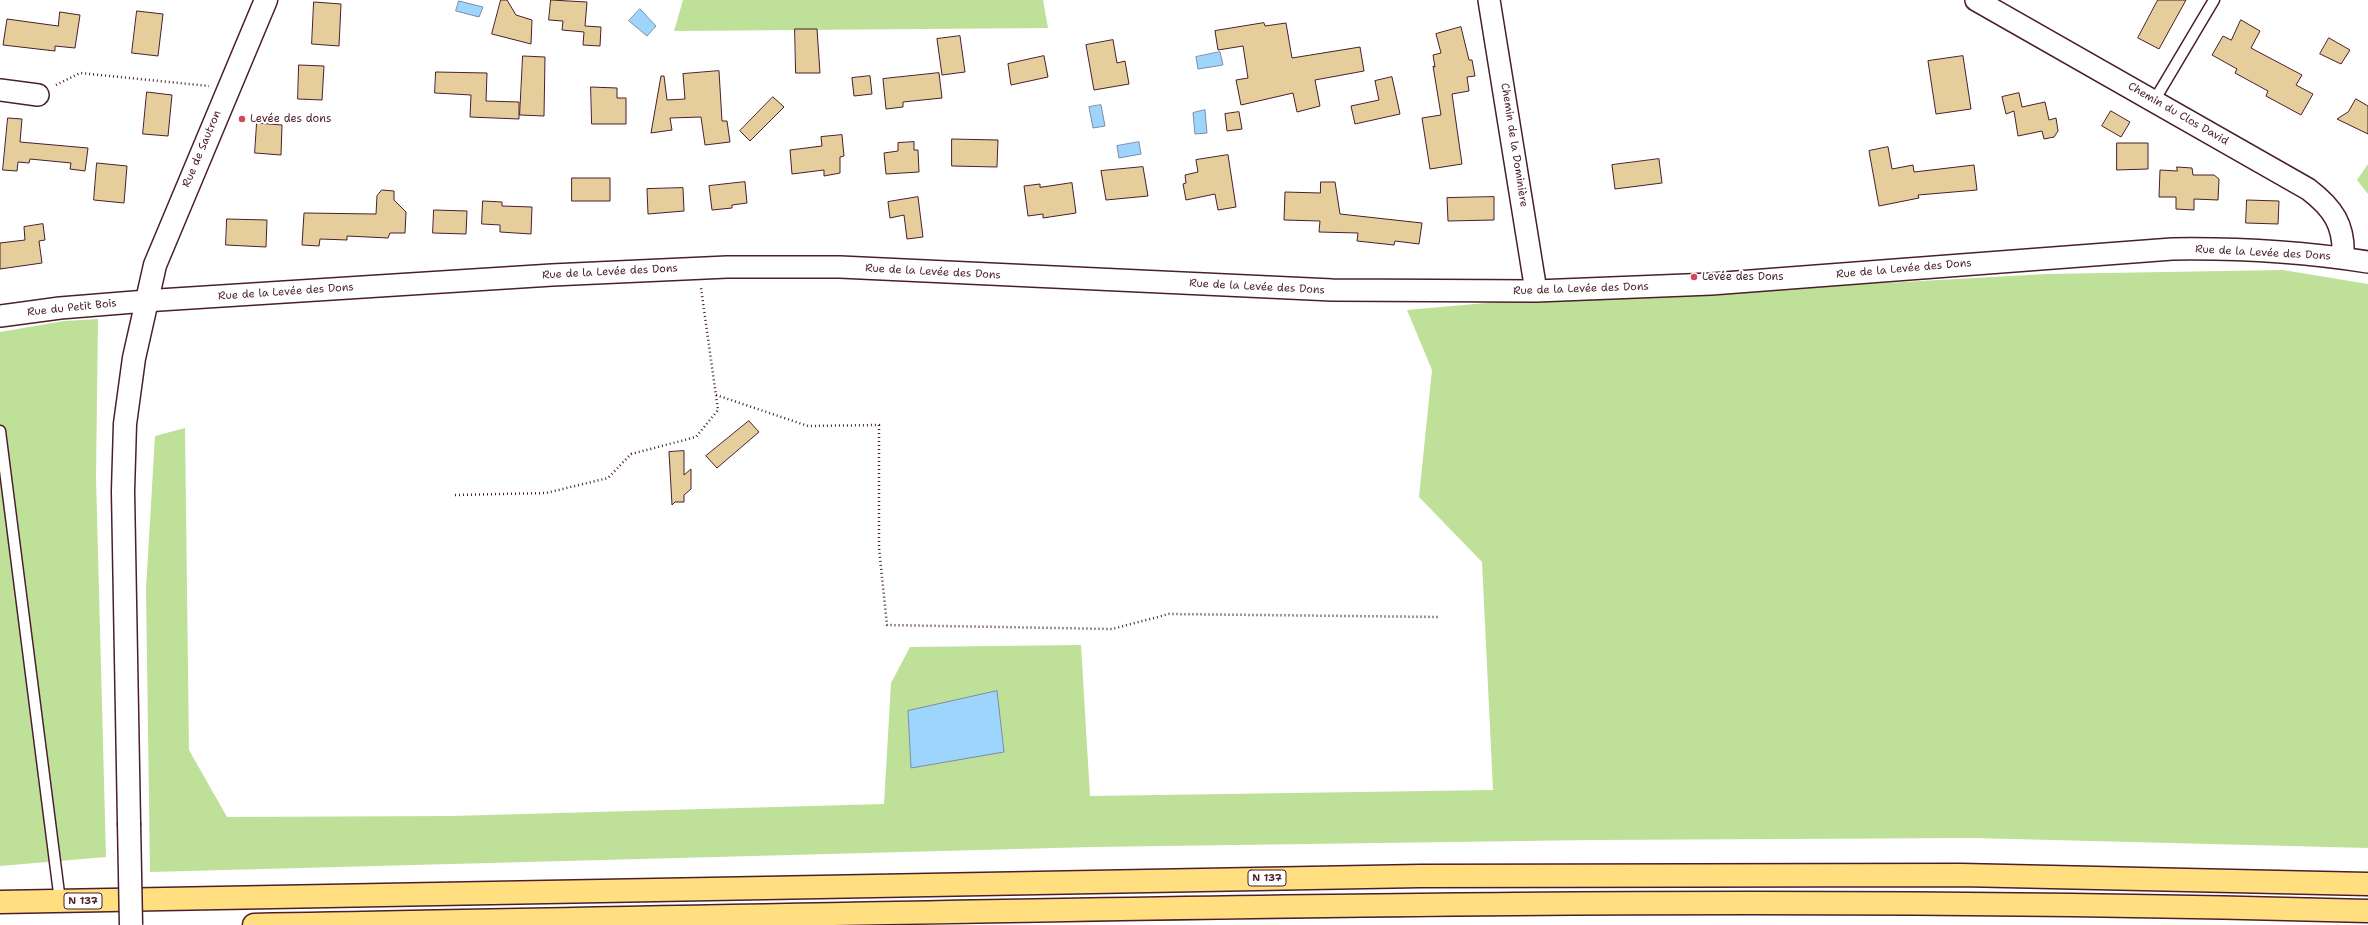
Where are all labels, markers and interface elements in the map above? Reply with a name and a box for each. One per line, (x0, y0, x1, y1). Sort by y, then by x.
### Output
street label: Chemin du Clos David (2125, 80, 2231, 148)
street label: Chemin de la Dominière (1498, 82, 1530, 208)
street label: Rue de Sautron (180, 109, 224, 189)
place label: Levée des dons (250, 112, 331, 126)
marker: Levée des dons (237, 114, 247, 124)
street label: Rue de la Levée des Dons (2195, 243, 2331, 263)
street label: Rue de la Levée des Dons (1836, 256, 1972, 282)
street label: Rue de la Levée des Dons (542, 262, 678, 282)
street label: Rue de la Levée des Dons (865, 262, 1001, 282)
place label: Levée des Dons (1702, 270, 1784, 284)
marker: Levée des Dons (1689, 272, 1699, 282)
street label: Rue de la Levée des Dons (1189, 277, 1325, 297)
street label: Rue de la Levée des Dons (1513, 280, 1649, 298)
street label: Rue de la Levée des Dons (218, 281, 354, 303)
street label: Rue du Petit Bois (27, 297, 117, 319)
road number: N 137 (1248, 870, 1286, 886)
road number: N 137 (64, 893, 102, 909)

